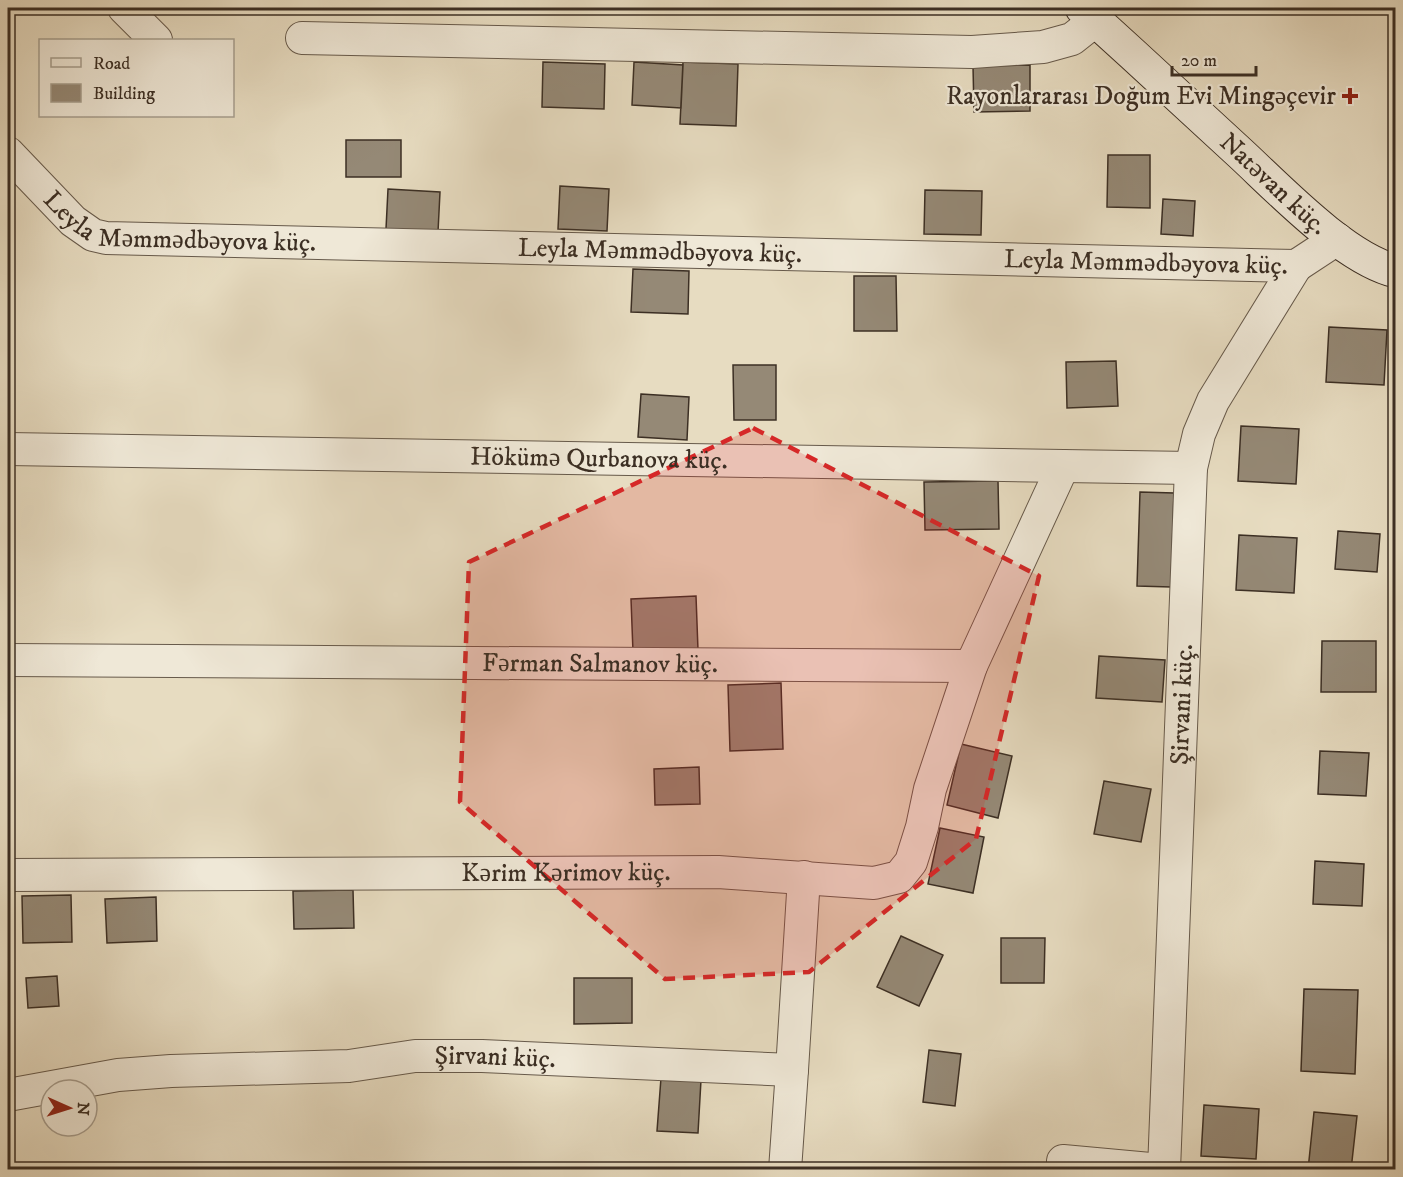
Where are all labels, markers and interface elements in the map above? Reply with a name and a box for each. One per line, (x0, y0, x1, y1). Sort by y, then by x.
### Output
legend (39, 39, 234, 117)
scale bar (1172, 39, 1256, 77)
text: 20 m (1181, 50, 1217, 72)
text: Road (93, 53, 130, 75)
place label: Rayonlararası Doğum Evi Mingəçevir (946, 80, 1336, 113)
text: Building (93, 83, 155, 105)
marker: Rayonlararası Doğum Evi Mingəçevir (1341, 87, 1359, 105)
street label: Natəvan küç. (1212, 126, 1334, 242)
street label: Leyla Məmmədbəyova küç. (36, 183, 317, 259)
street label: Leyla Məmmədbəyova küç. (518, 231, 802, 271)
street label: Leyla Məmmədbəyova küç. (1003, 243, 1288, 282)
street label: Hökümə Qurbanova küç. (470, 440, 728, 477)
street label: Şirvani küç. (1163, 643, 1201, 766)
street label: Fərman Salmanov küç. (482, 646, 718, 681)
street label: Kərim Kərimov küç. (461, 856, 671, 890)
street label: Şirvani küç. (434, 1040, 557, 1076)
north arrow (39, 1078, 99, 1138)
text: N (73, 1102, 93, 1116)

